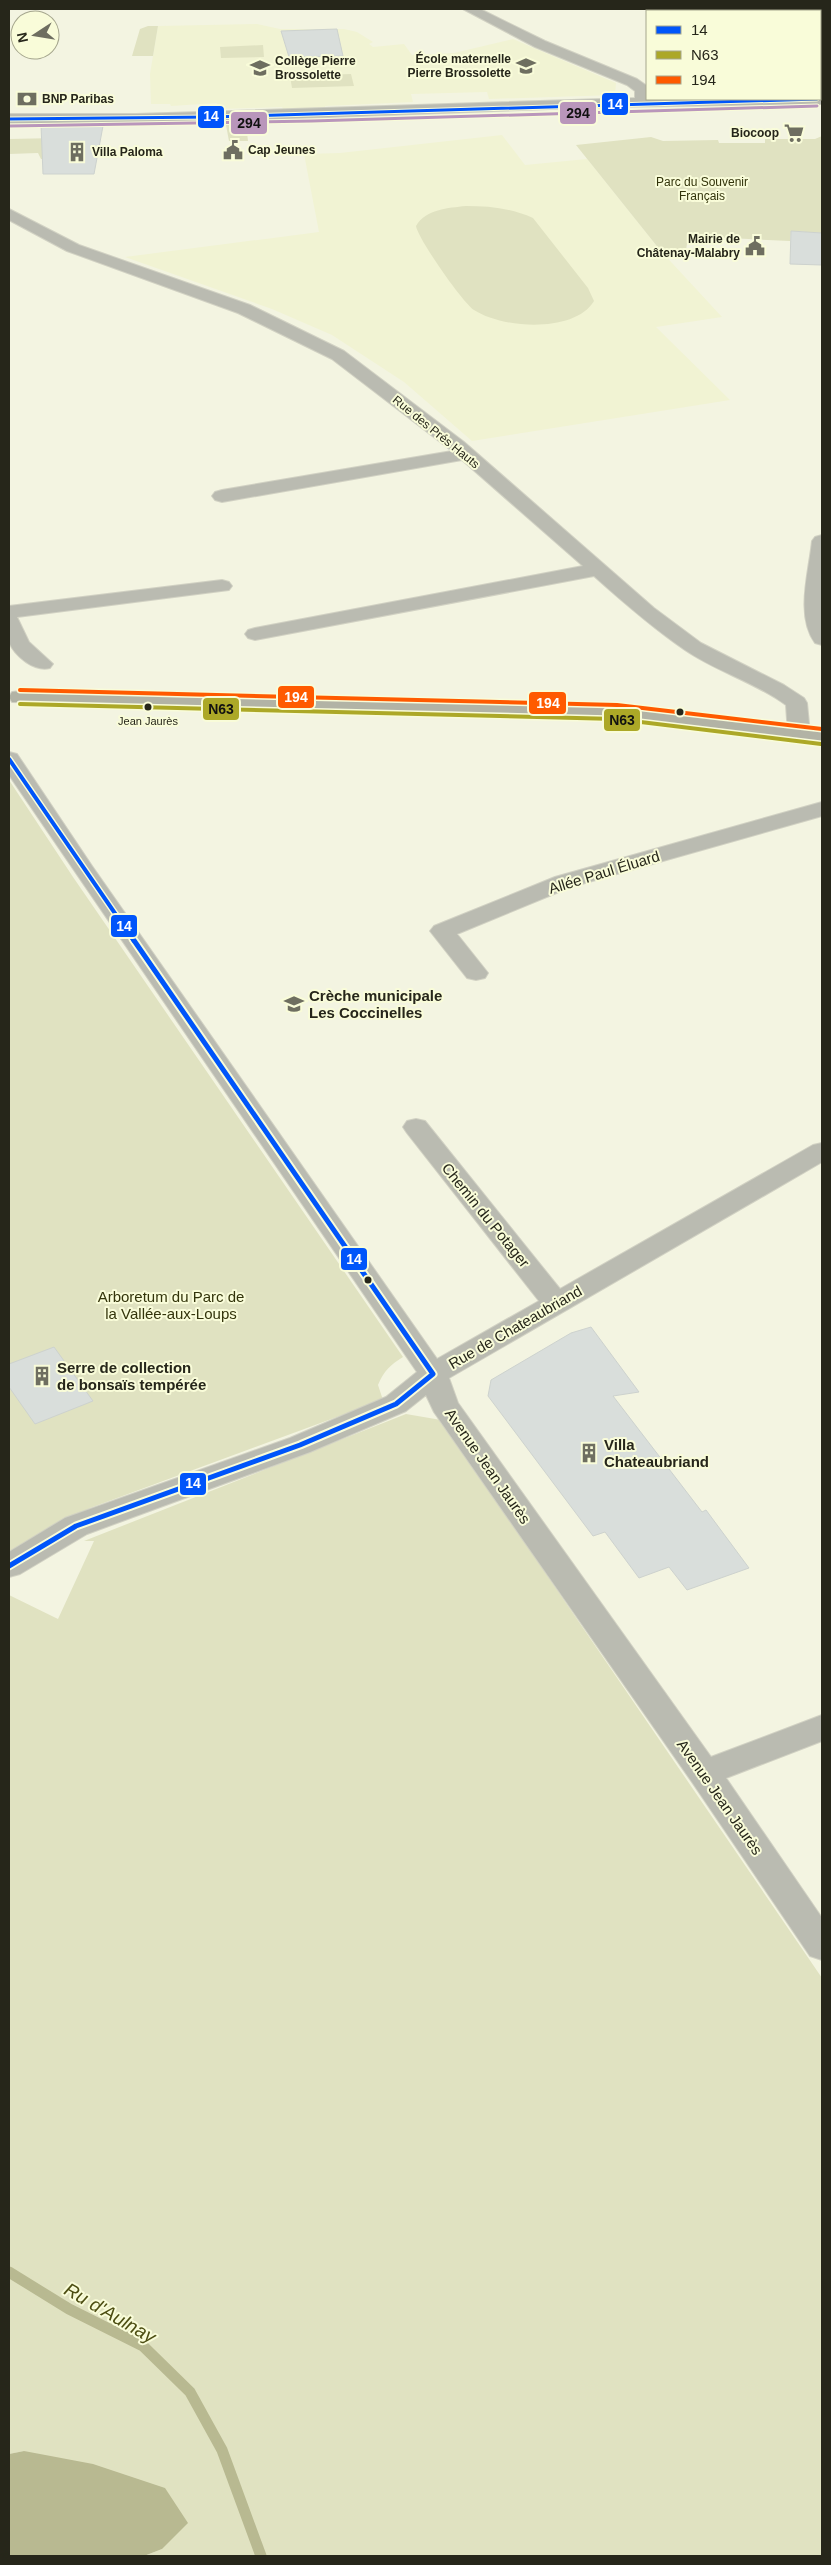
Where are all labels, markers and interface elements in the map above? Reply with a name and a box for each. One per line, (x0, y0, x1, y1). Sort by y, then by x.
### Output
north arrow (10, 10, 60, 60)
legend (646, 10, 821, 100)
text: 14 (691, 21, 708, 38)
text: N (13, 31, 31, 44)
text: N63 (691, 46, 719, 63)
place label: École maternelle Pierre Brossolette (408, 51, 511, 80)
place label: Collège Pierre Brossolette (275, 54, 356, 82)
school or university icon: École maternelle Pierre Brossolette (515, 55, 537, 77)
school or university icon: Collège Pierre Brossolette (249, 57, 271, 79)
text: 194 (691, 71, 716, 88)
bank icon: BNP Paribas (16, 88, 38, 110)
place label: BNP Paribas (42, 92, 114, 106)
line badge: 14 (601, 92, 629, 116)
text: 14 (607, 96, 623, 112)
line badge: 294 (559, 101, 597, 125)
line badge: 14 (197, 105, 225, 129)
text: 294 (566, 105, 590, 121)
text: 14 (203, 108, 219, 124)
line badge: 294 (230, 111, 268, 135)
text: 294 (237, 115, 261, 131)
supermarket icon: Biocoop (783, 122, 805, 144)
place label: Biocoop (731, 126, 779, 140)
public building icon: Cap Jeunes (222, 139, 244, 161)
building icon: Villa Paloma (66, 141, 88, 163)
place label: Cap Jeunes (248, 143, 316, 157)
place label: Villa Paloma (92, 145, 163, 159)
park label: Parc du Souvenir Français (656, 175, 748, 203)
place label: Mairie de Châtenay-Malabry (637, 232, 740, 260)
public building icon: Mairie de Châtenay-Malabry (744, 235, 766, 257)
street label: Rue des Prés Hauts (390, 393, 482, 471)
line badge: 194 (277, 685, 315, 709)
text: 194 (284, 689, 308, 705)
line badge: 194 (528, 691, 567, 715)
text: 194 (536, 695, 560, 711)
line badge: N63 (202, 697, 240, 721)
text: N63 (208, 701, 234, 717)
marker: Jean Jaurès (143, 702, 153, 712)
unlabelled marker (675, 707, 685, 717)
line badge: N63 (603, 708, 641, 732)
text: N63 (609, 712, 635, 728)
place label: Jean Jaurès (118, 715, 178, 727)
street label: Allée Paul Éluard (546, 847, 662, 897)
line badge: 14 (110, 914, 138, 938)
text: 14 (116, 918, 132, 934)
place label: Crèche municipale Les Coccinelles (309, 987, 442, 1021)
school or university icon: Crèche municipale Les Coccinelles (283, 993, 305, 1015)
street label: Chemin du Potager (439, 1159, 533, 1271)
line badge: 14 (340, 1247, 368, 1271)
text: 14 (346, 1251, 362, 1267)
unlabelled marker (363, 1275, 373, 1285)
street label: Rue de Chateaubriand (445, 1282, 585, 1372)
park label: Arboretum du Parc de la Vallée-aux-Loups (98, 1288, 244, 1322)
place label: Serre de collection de bonsaïs tempérée (57, 1359, 206, 1393)
building icon: Serre de collection de bonsaïs tempérée (31, 1365, 53, 1387)
street label: Avenue Jean Jaurès (442, 1405, 534, 1527)
place label: Villa Chateaubriand (604, 1436, 709, 1470)
building icon: Villa Chateaubriand (578, 1442, 600, 1464)
line badge: 14 (179, 1472, 207, 1496)
text: 14 (185, 1475, 201, 1491)
street label: Avenue Jean Jaurès (674, 1736, 766, 1858)
water label: Ru d'Aulnay (61, 2278, 161, 2348)

